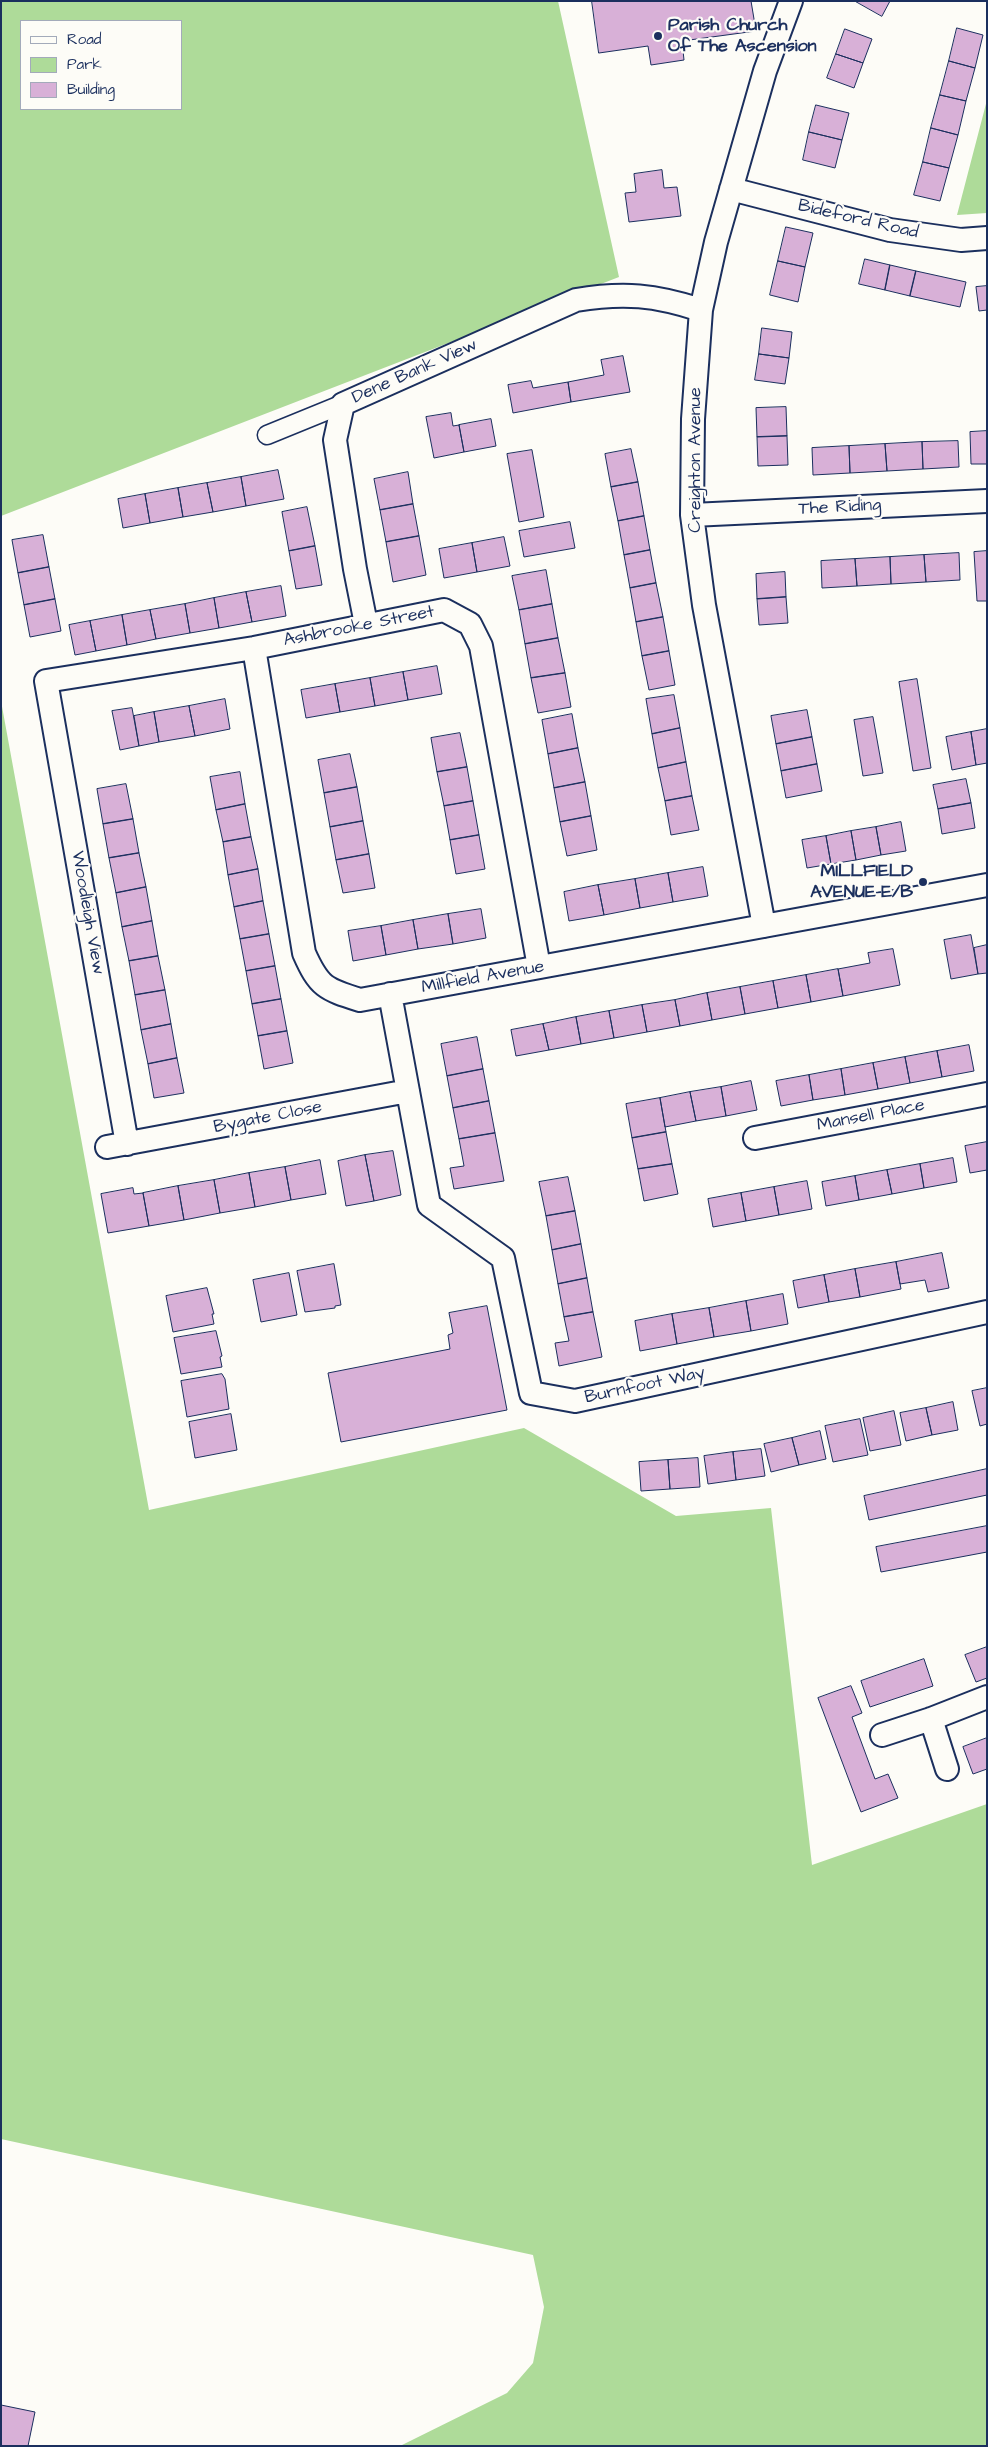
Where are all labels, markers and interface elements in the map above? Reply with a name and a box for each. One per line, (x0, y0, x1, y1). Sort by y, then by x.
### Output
place label: Parish Church Of The Ascension (668, 15, 817, 58)
legend (20, 20, 182, 110)
text: Road (67, 29, 101, 50)
marker: Parish Church Of The Ascension (652, 30, 664, 42)
text: Park (67, 54, 102, 75)
text: Building (67, 79, 115, 100)
street label: Bideford Road (796, 196, 920, 244)
street label: Dene Bank View (349, 335, 481, 409)
street label: Creighton Avenue (685, 387, 707, 533)
street label: The Riding (798, 495, 882, 521)
street label: Ashbrooke Street (282, 602, 436, 652)
street label: Woodleigh View (65, 849, 109, 977)
place label: MILLFIELD AVENUE-E/B (810, 861, 913, 904)
marker: MILLFIELD AVENUE-E/B (917, 876, 929, 888)
street label: Millfield Avenue (420, 957, 546, 999)
street label: Mansell Place (815, 1095, 927, 1137)
street label: Bygate Close (212, 1097, 324, 1139)
street label: Burnfoot Way (583, 1363, 707, 1409)

